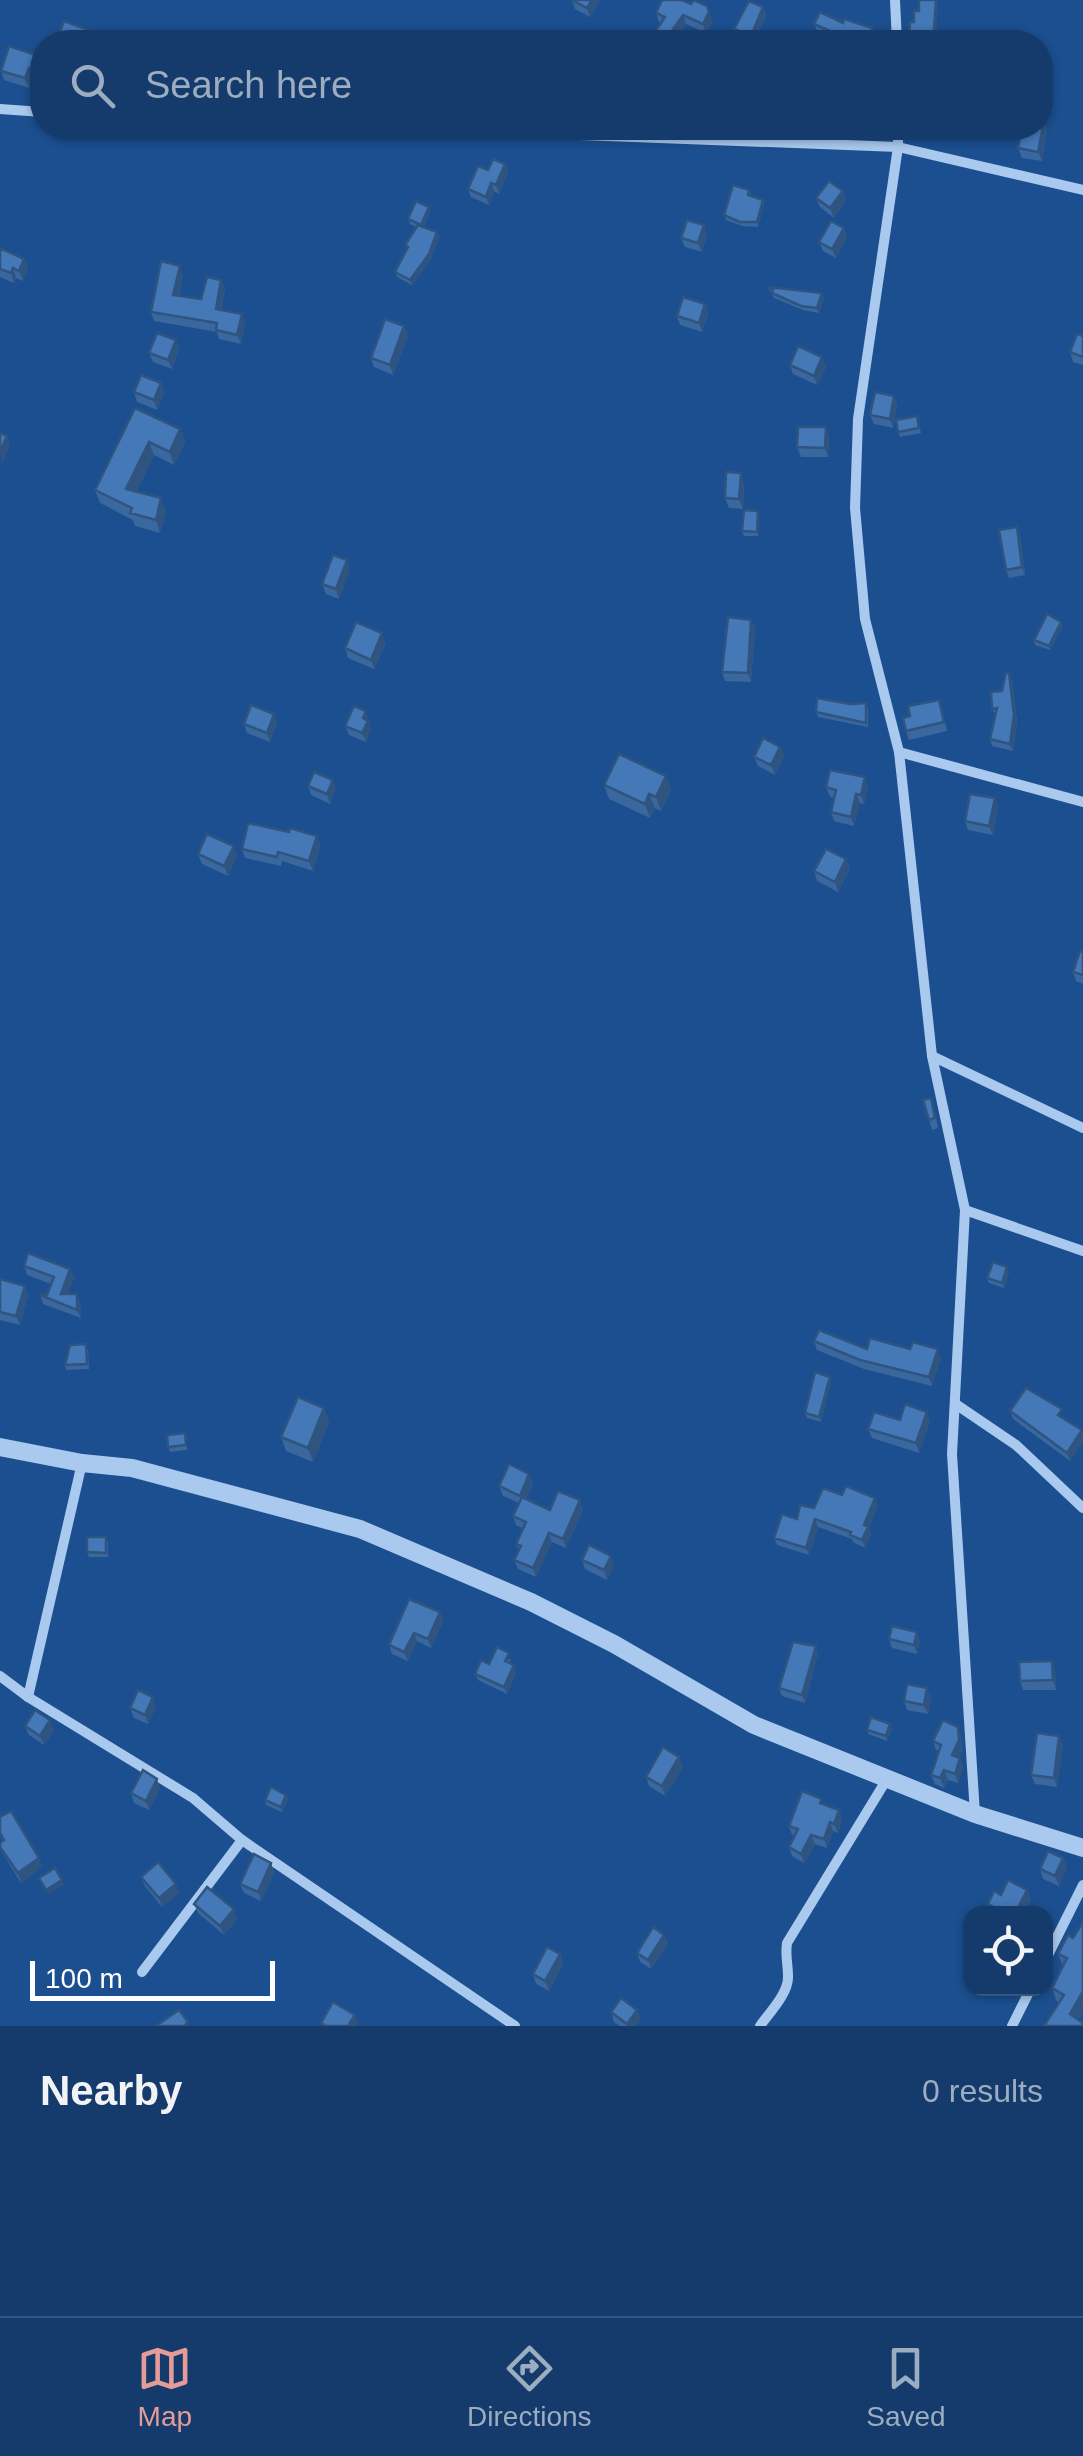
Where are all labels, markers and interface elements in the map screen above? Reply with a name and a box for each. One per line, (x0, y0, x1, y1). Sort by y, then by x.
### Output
search box (30, 30, 1053, 140)
icon: search (65, 58, 120, 113)
text: Search here (145, 64, 352, 106)
map controls (963, 1906, 1053, 1996)
button: locate (963, 1906, 1053, 1996)
scale bar (30, 1956, 275, 2000)
text: 100 m (45, 1963, 123, 1994)
text: Nearby (40, 2067, 182, 2114)
text: 0 results (922, 2073, 1043, 2109)
tab: Map (137, 2341, 192, 2433)
tab: Directions (467, 2341, 592, 2433)
tab: Saved (866, 2341, 946, 2433)

